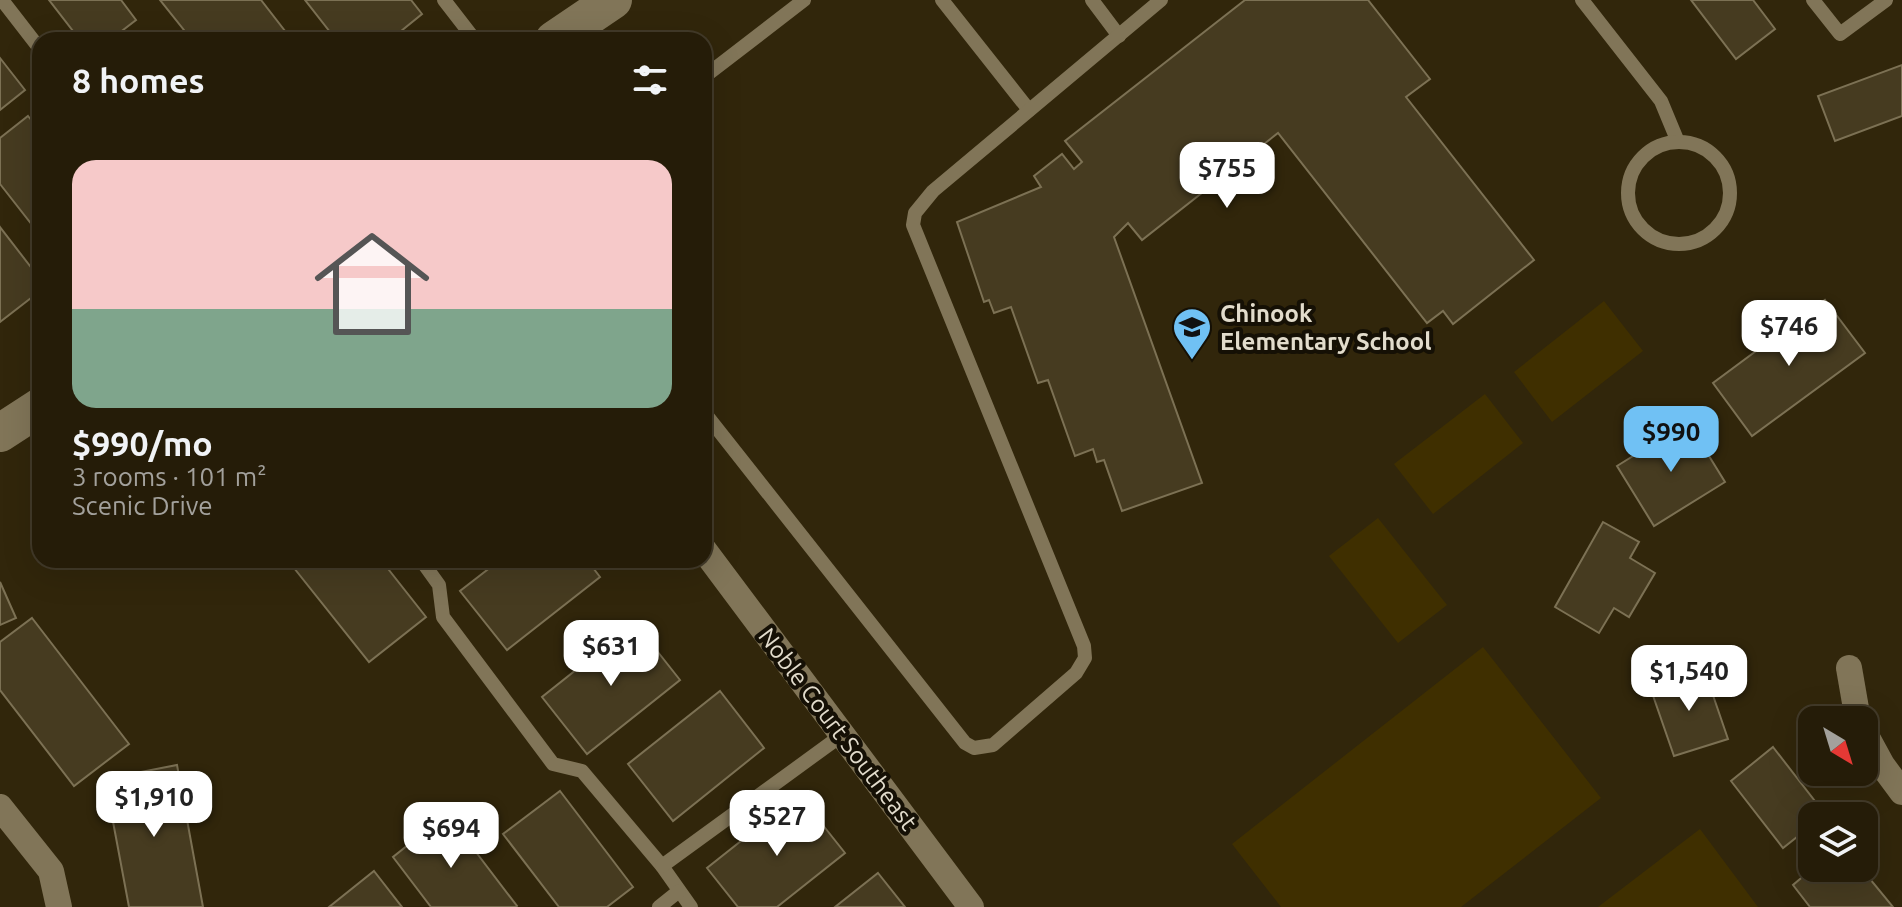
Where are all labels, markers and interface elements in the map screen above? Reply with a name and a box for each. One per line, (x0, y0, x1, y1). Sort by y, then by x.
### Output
icon: filters (628, 58, 672, 102)
text: 8 homes (72, 61, 205, 99)
pin: $755 (1180, 142, 1274, 210)
text: $755 (1198, 153, 1256, 182)
icon: home (300, 212, 444, 356)
place label: Chinook Elementary School (1220, 300, 1432, 355)
pin: $746 (1742, 300, 1836, 368)
school or university icon: Chinook Elementary School (1171, 306, 1213, 361)
text: $746 (1760, 311, 1818, 340)
pin: $990 (1624, 406, 1718, 474)
text: $990 (1642, 417, 1700, 446)
text: $990/mo (72, 424, 213, 462)
text: 3 rooms · 101 m² (72, 462, 267, 491)
text: Scenic Drive (72, 491, 213, 520)
pin: $631 (564, 620, 658, 688)
street label: Noble Court Southeast (753, 623, 923, 836)
text: $631 (582, 631, 640, 660)
pin: $1,540 (1624, 645, 1754, 713)
text: $1,540 (1649, 656, 1729, 685)
north arrow (1798, 706, 1878, 786)
map controls (1798, 706, 1878, 882)
pin: $1,910 (89, 771, 219, 839)
text: $1,910 (114, 782, 194, 811)
pin: $527 (730, 790, 824, 858)
text: $527 (748, 801, 806, 830)
pin: $694 (404, 802, 498, 870)
button: layers (1798, 802, 1878, 882)
text: $694 (422, 813, 480, 842)

